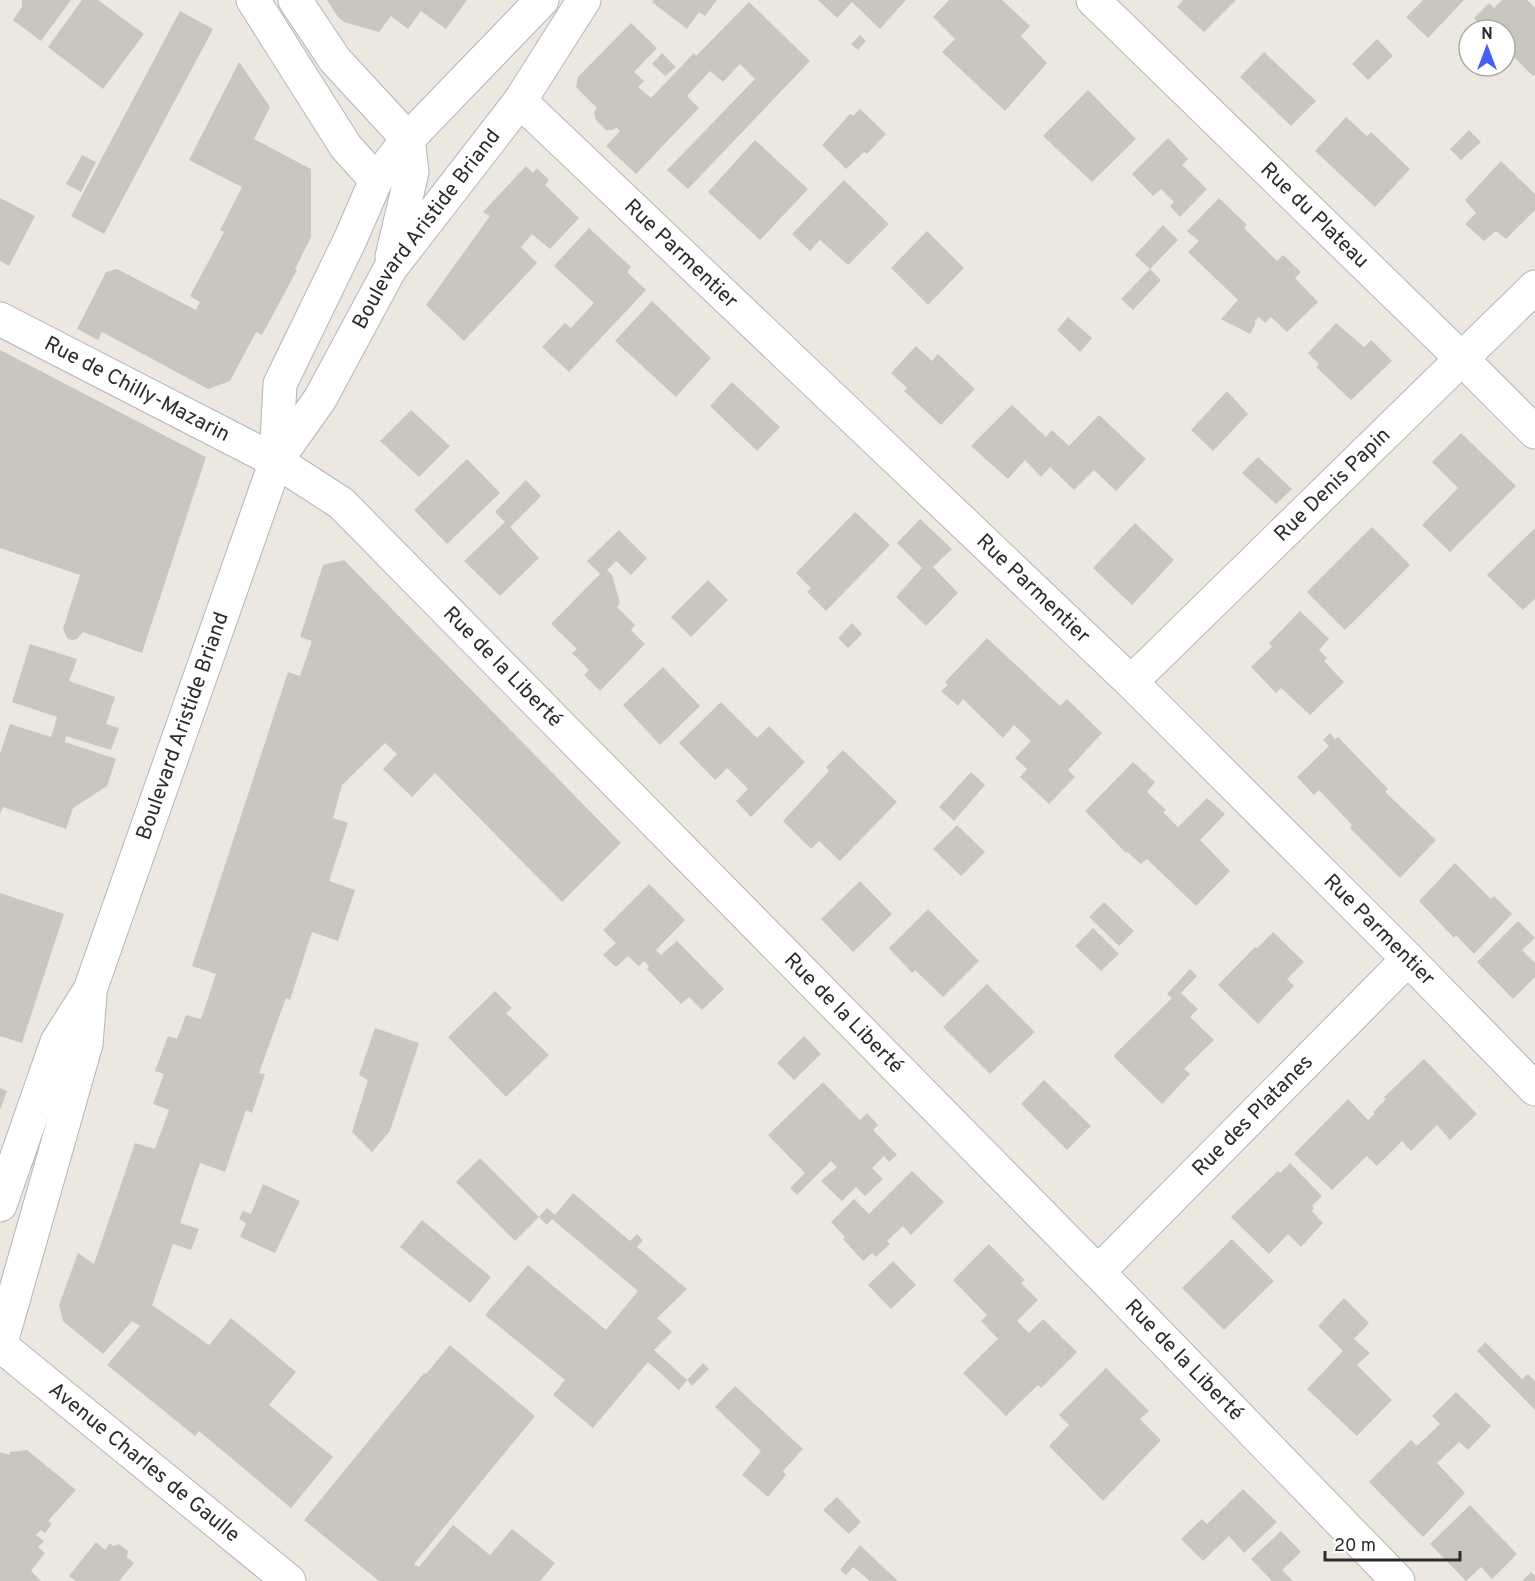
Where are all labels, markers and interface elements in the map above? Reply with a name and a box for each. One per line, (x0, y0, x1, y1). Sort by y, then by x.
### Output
north arrow (1457, 18, 1517, 78)
text: N (1481, 25, 1493, 45)
street label: Boulevard Aristide Briand (347, 124, 507, 334)
street label: Rue du Plateau (1254, 156, 1375, 274)
street label: Rue Parmentier (618, 193, 744, 315)
street label: Rue de Chilly-Mazarin (40, 330, 234, 448)
street label: Rue Denis Papin (1269, 422, 1397, 548)
street label: Rue Parmentier (970, 528, 1096, 649)
street label: Rue de la Liberté (437, 601, 568, 733)
street label: Boulevard Aristide Briand (130, 608, 235, 844)
street label: Rue Parmentier (1317, 868, 1441, 992)
street label: Rue de la Liberté (778, 947, 909, 1080)
street label: Rue des Platanes (1187, 1049, 1319, 1182)
street label: Rue de la Liberté (1119, 1294, 1249, 1427)
street label: Avenue Charles de Gaulle (43, 1377, 245, 1549)
scale bar (1325, 1524, 1460, 1562)
text: 20 m (1334, 1535, 1376, 1558)

